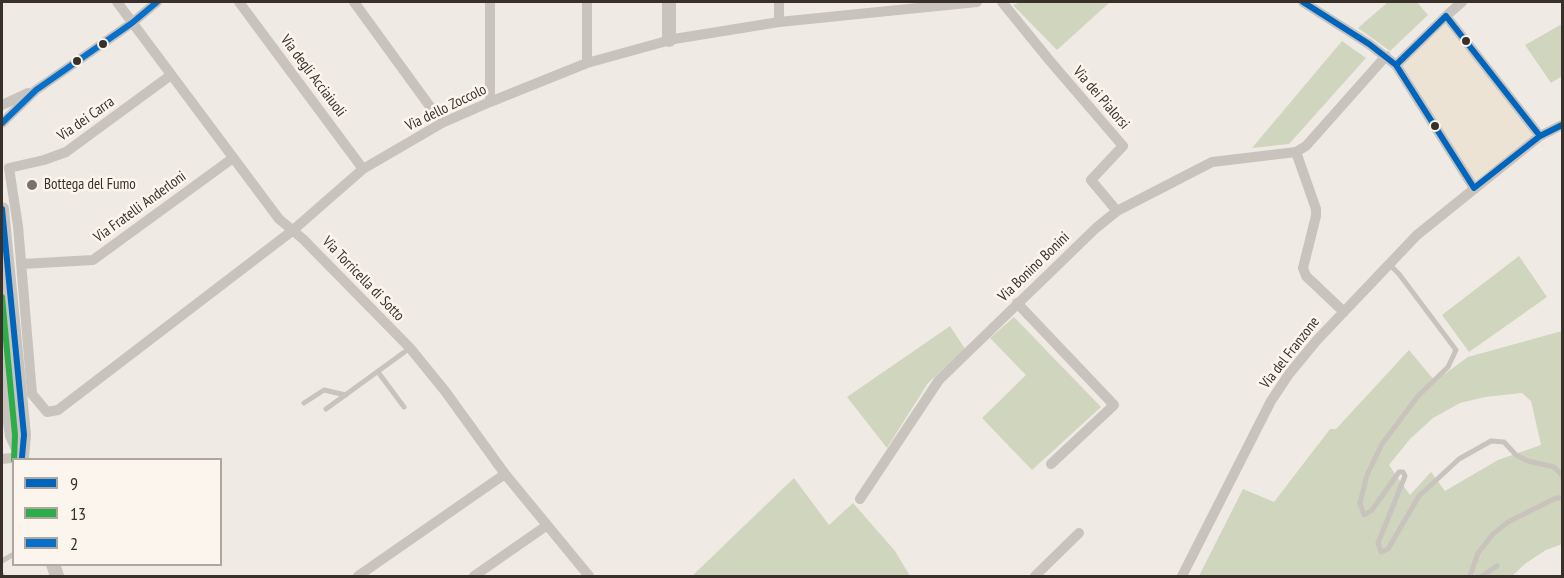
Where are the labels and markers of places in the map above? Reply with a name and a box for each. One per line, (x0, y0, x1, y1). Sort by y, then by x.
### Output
unlabelled marker (1460, 35, 1472, 47)
unlabelled marker (97, 38, 109, 50)
unlabelled marker (71, 55, 83, 67)
unlabelled marker (1429, 120, 1441, 132)
place label: Bottega del Fumo (44, 176, 136, 194)
marker: Bottega del Fumo (25, 178, 39, 192)

